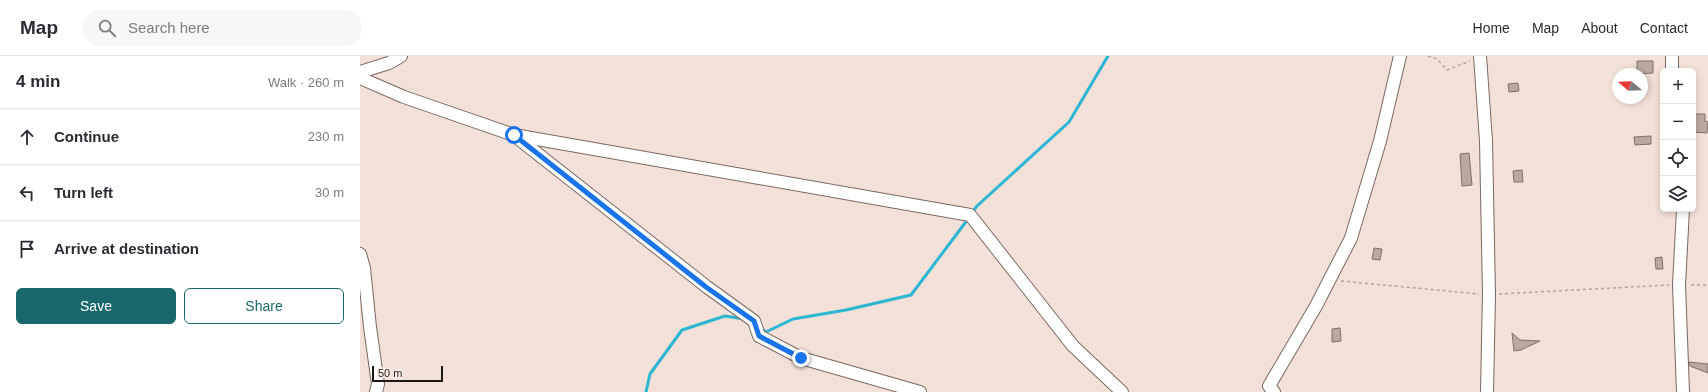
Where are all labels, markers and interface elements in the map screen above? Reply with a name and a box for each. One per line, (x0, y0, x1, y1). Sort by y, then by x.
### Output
search box (82, 10, 362, 46)
text: Map (20, 17, 58, 38)
icon: search (96, 17, 118, 39)
text: Search here (128, 19, 210, 36)
text: Home (1473, 20, 1510, 36)
text: Map (1532, 20, 1559, 36)
text: About (1581, 20, 1618, 36)
text: Contact (1640, 20, 1688, 36)
north arrow (1612, 68, 1648, 104)
map controls (1660, 68, 1696, 212)
button: + (1660, 68, 1696, 104)
text: 4 min (16, 72, 60, 91)
text: Walk · 260 m (268, 75, 344, 90)
button: − (1660, 104, 1696, 140)
icon: ahead (16, 126, 38, 148)
route start (505, 126, 523, 144)
text: Continue (54, 128, 119, 145)
text: 230 m (308, 129, 344, 144)
button: locate (1660, 140, 1696, 176)
button: layers (1660, 176, 1696, 212)
icon: left (16, 182, 38, 204)
text: Turn left (54, 184, 113, 201)
text: 30 m (315, 185, 344, 200)
icon: arrive (16, 238, 38, 260)
text: Arrive at destination (54, 240, 199, 257)
button: Save (16, 288, 176, 324)
button: Share (184, 288, 344, 324)
route end (792, 349, 810, 367)
scale bar (372, 364, 443, 383)
text: 50 m (378, 367, 402, 379)

